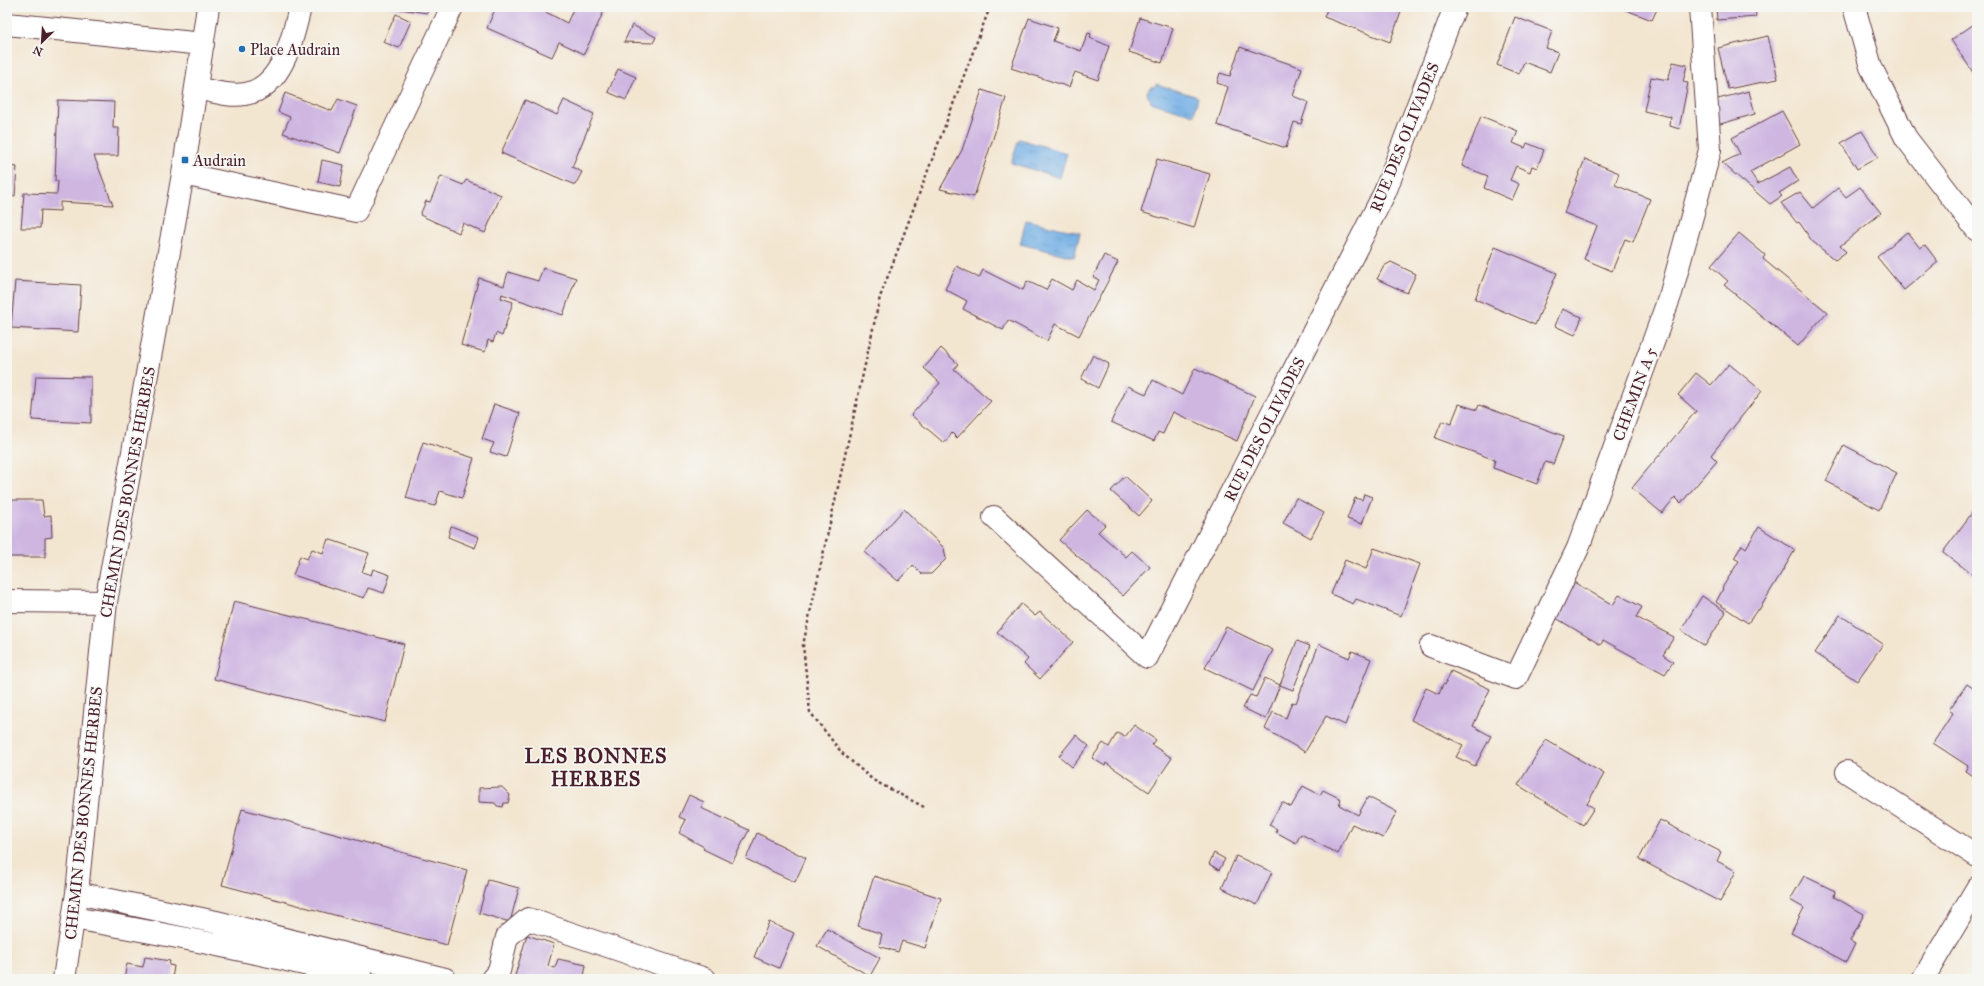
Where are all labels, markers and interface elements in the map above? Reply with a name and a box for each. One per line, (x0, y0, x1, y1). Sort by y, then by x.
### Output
north arrow (22, 22, 62, 62)
place label: Place Audrain (250, 40, 340, 59)
text: N (30, 42, 45, 58)
marker: Place Audrain (237, 44, 247, 54)
street label: RUE DES OLIVADES (1366, 60, 1443, 215)
place label: Audrain (192, 151, 246, 170)
marker: Audrain (180, 155, 190, 165)
street label: CHEMIN A 5 (1609, 344, 1660, 444)
street label: RUE DES OLIVADES (1220, 354, 1309, 505)
street label: CHEMIN DES BONNES HERBES (96, 365, 159, 619)
street label: CHEMIN DES BONNES HERBES (61, 685, 106, 941)
district label: LES BONNES HERBES (525, 744, 667, 791)

